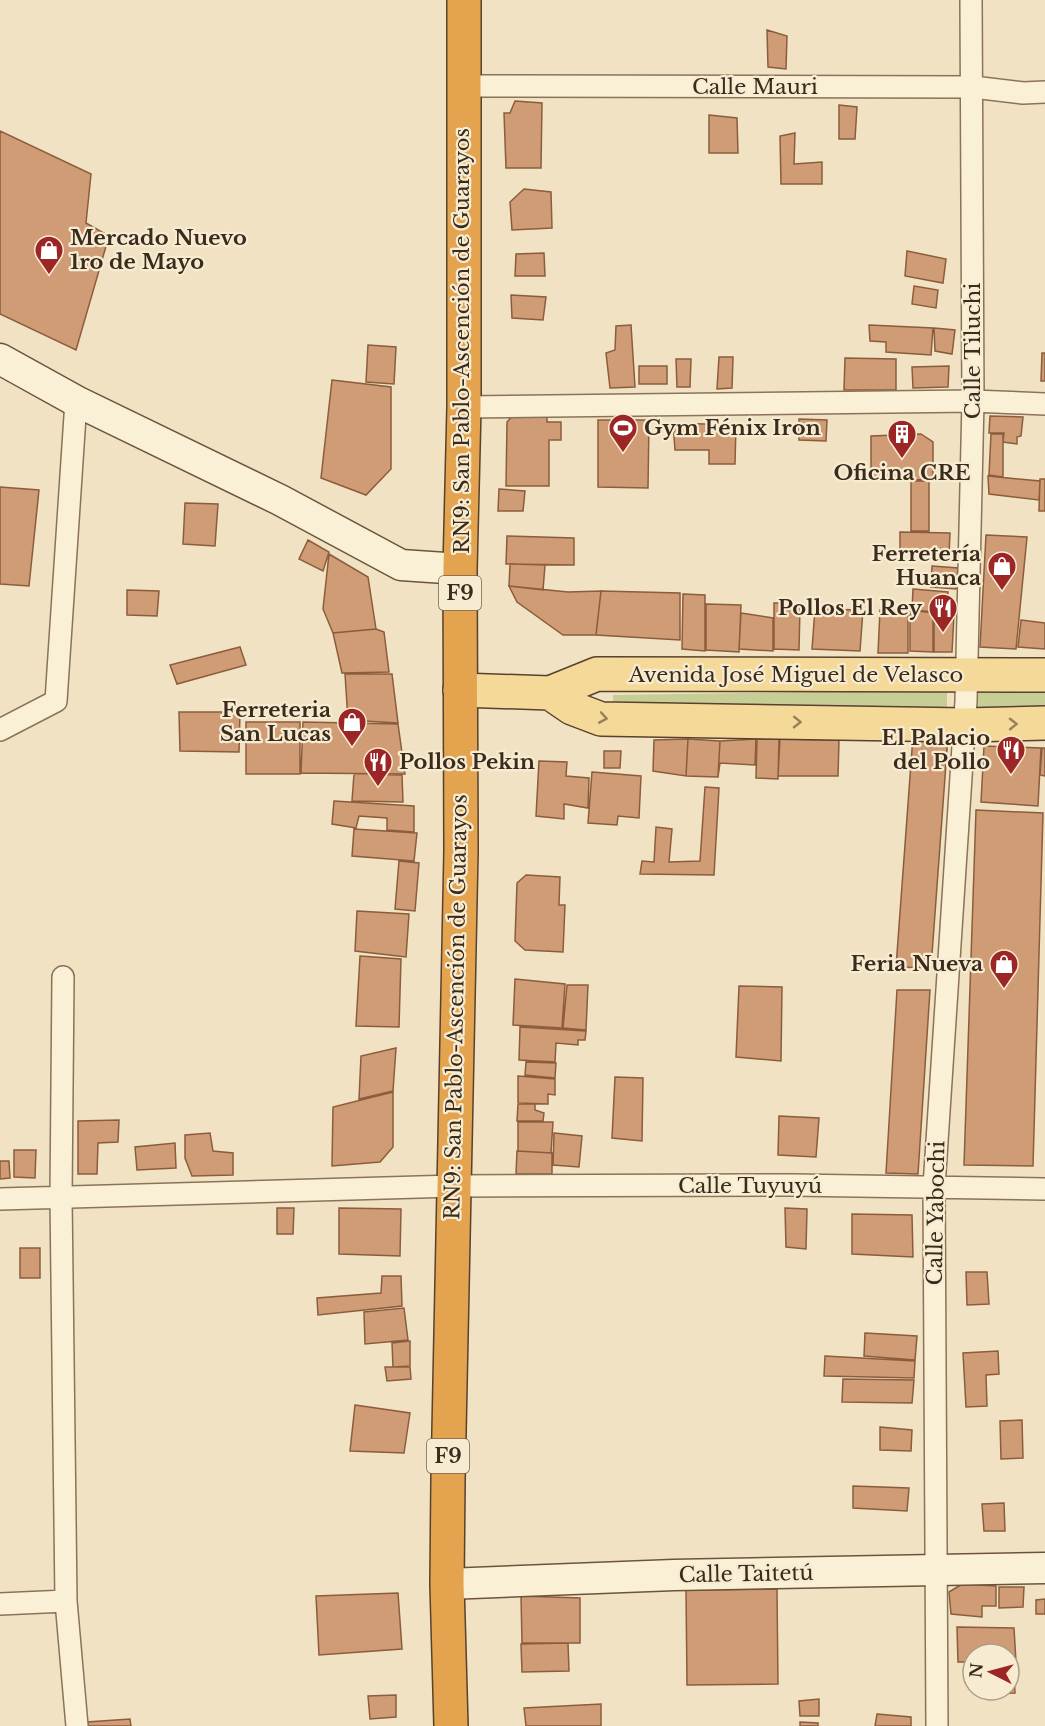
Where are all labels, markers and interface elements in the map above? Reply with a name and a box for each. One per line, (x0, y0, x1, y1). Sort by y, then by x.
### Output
street label: Calle Mauri (692, 74, 818, 100)
street label: RN9: San Pablo-Ascención de Guarayos (449, 128, 475, 554)
place label: Mercado Nuevo 1ro de Mayo (70, 225, 247, 275)
shop icon: Mercado Nuevo 1ro de Mayo (33, 234, 65, 276)
street label: Calle Tiluchi (960, 283, 986, 419)
sports icon: Gym Fénix Iron (607, 412, 639, 454)
place label: Gym Fénix Iron (644, 415, 821, 441)
building icon: Oficina CRE (886, 418, 918, 460)
place label: Oficina CRE (833, 460, 971, 486)
place label: Ferretería Huanca (872, 541, 981, 591)
shop icon: Ferretería Huanca (986, 550, 1018, 592)
road number: F9 (439, 576, 481, 610)
restaurant icon: Pollos El Rey (927, 592, 959, 634)
place label: Pollos El Rey (778, 595, 922, 621)
street label: Avenida José Miguel de Velasco (628, 662, 963, 688)
place label: Ferreteria San Lucas (220, 697, 331, 747)
shop icon: Ferreteria San Lucas (336, 706, 368, 748)
one-way arrow (598, 711, 607, 723)
one-way arrow (793, 716, 802, 729)
one-way arrow (1009, 718, 1018, 730)
place label: El Palacio del Pollo (881, 725, 990, 775)
restaurant icon: El Palacio del Pollo (995, 734, 1027, 776)
restaurant icon: Pollos Pekin (362, 746, 394, 788)
place label: Pollos Pekin (399, 749, 535, 775)
street label: RN9: San Pablo-Ascención de Guarayos (439, 794, 473, 1220)
shop icon: Feria Nueva (988, 948, 1020, 990)
place label: Feria Nueva (850, 951, 983, 977)
street label: Calle Yabochi (922, 1140, 950, 1286)
street label: Calle Tuyuyú (678, 1173, 822, 1199)
road number: F9 (427, 1439, 469, 1473)
street label: Calle Taitetú (678, 1560, 814, 1588)
north arrow (961, 1642, 1021, 1702)
text: N (965, 1662, 987, 1679)

